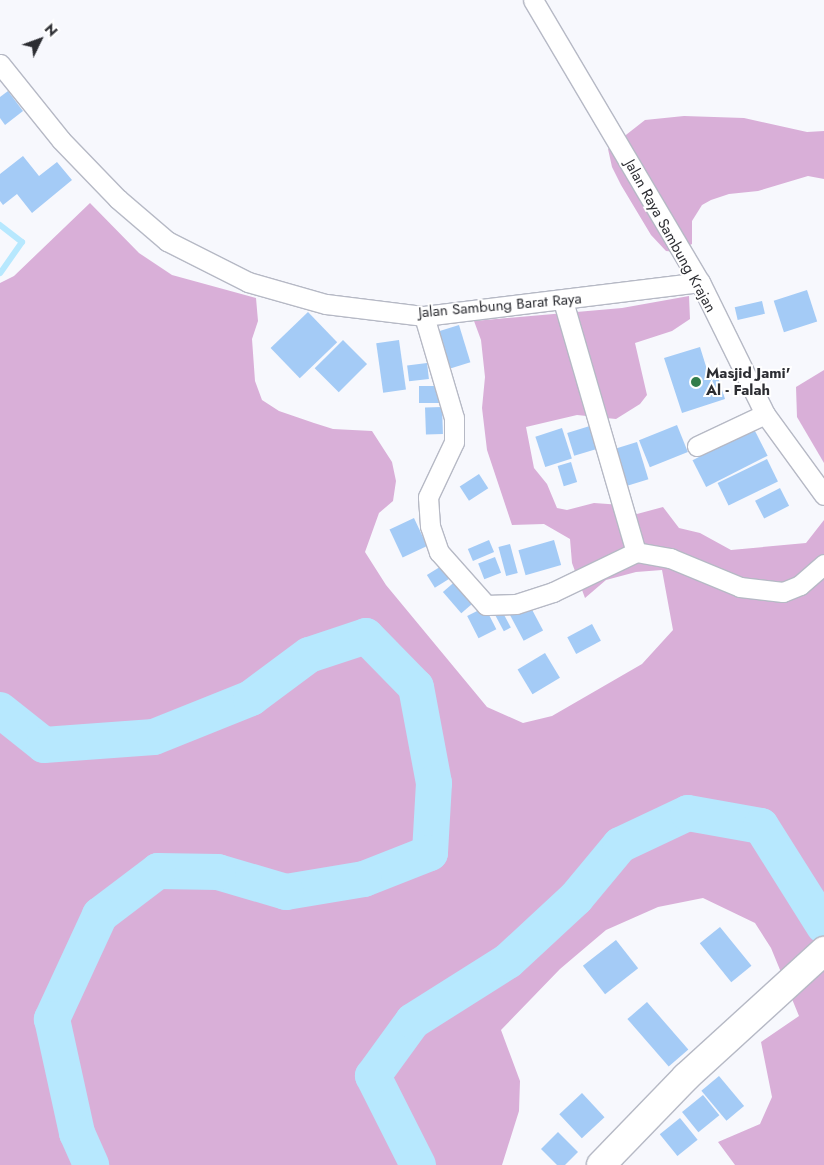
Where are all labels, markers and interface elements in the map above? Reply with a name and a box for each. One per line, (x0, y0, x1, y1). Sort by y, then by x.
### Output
north arrow (15, 15, 65, 65)
text: N (40, 19, 62, 41)
street label: Jalan Raya Sambung Krajan (620, 156, 720, 316)
street label: Jalan Sambung Barat Raya (418, 290, 582, 322)
place label: Masjid Jami' Al - Falah (706, 364, 790, 399)
marker: Masjid Jami' Al - Falah (690, 376, 702, 388)

